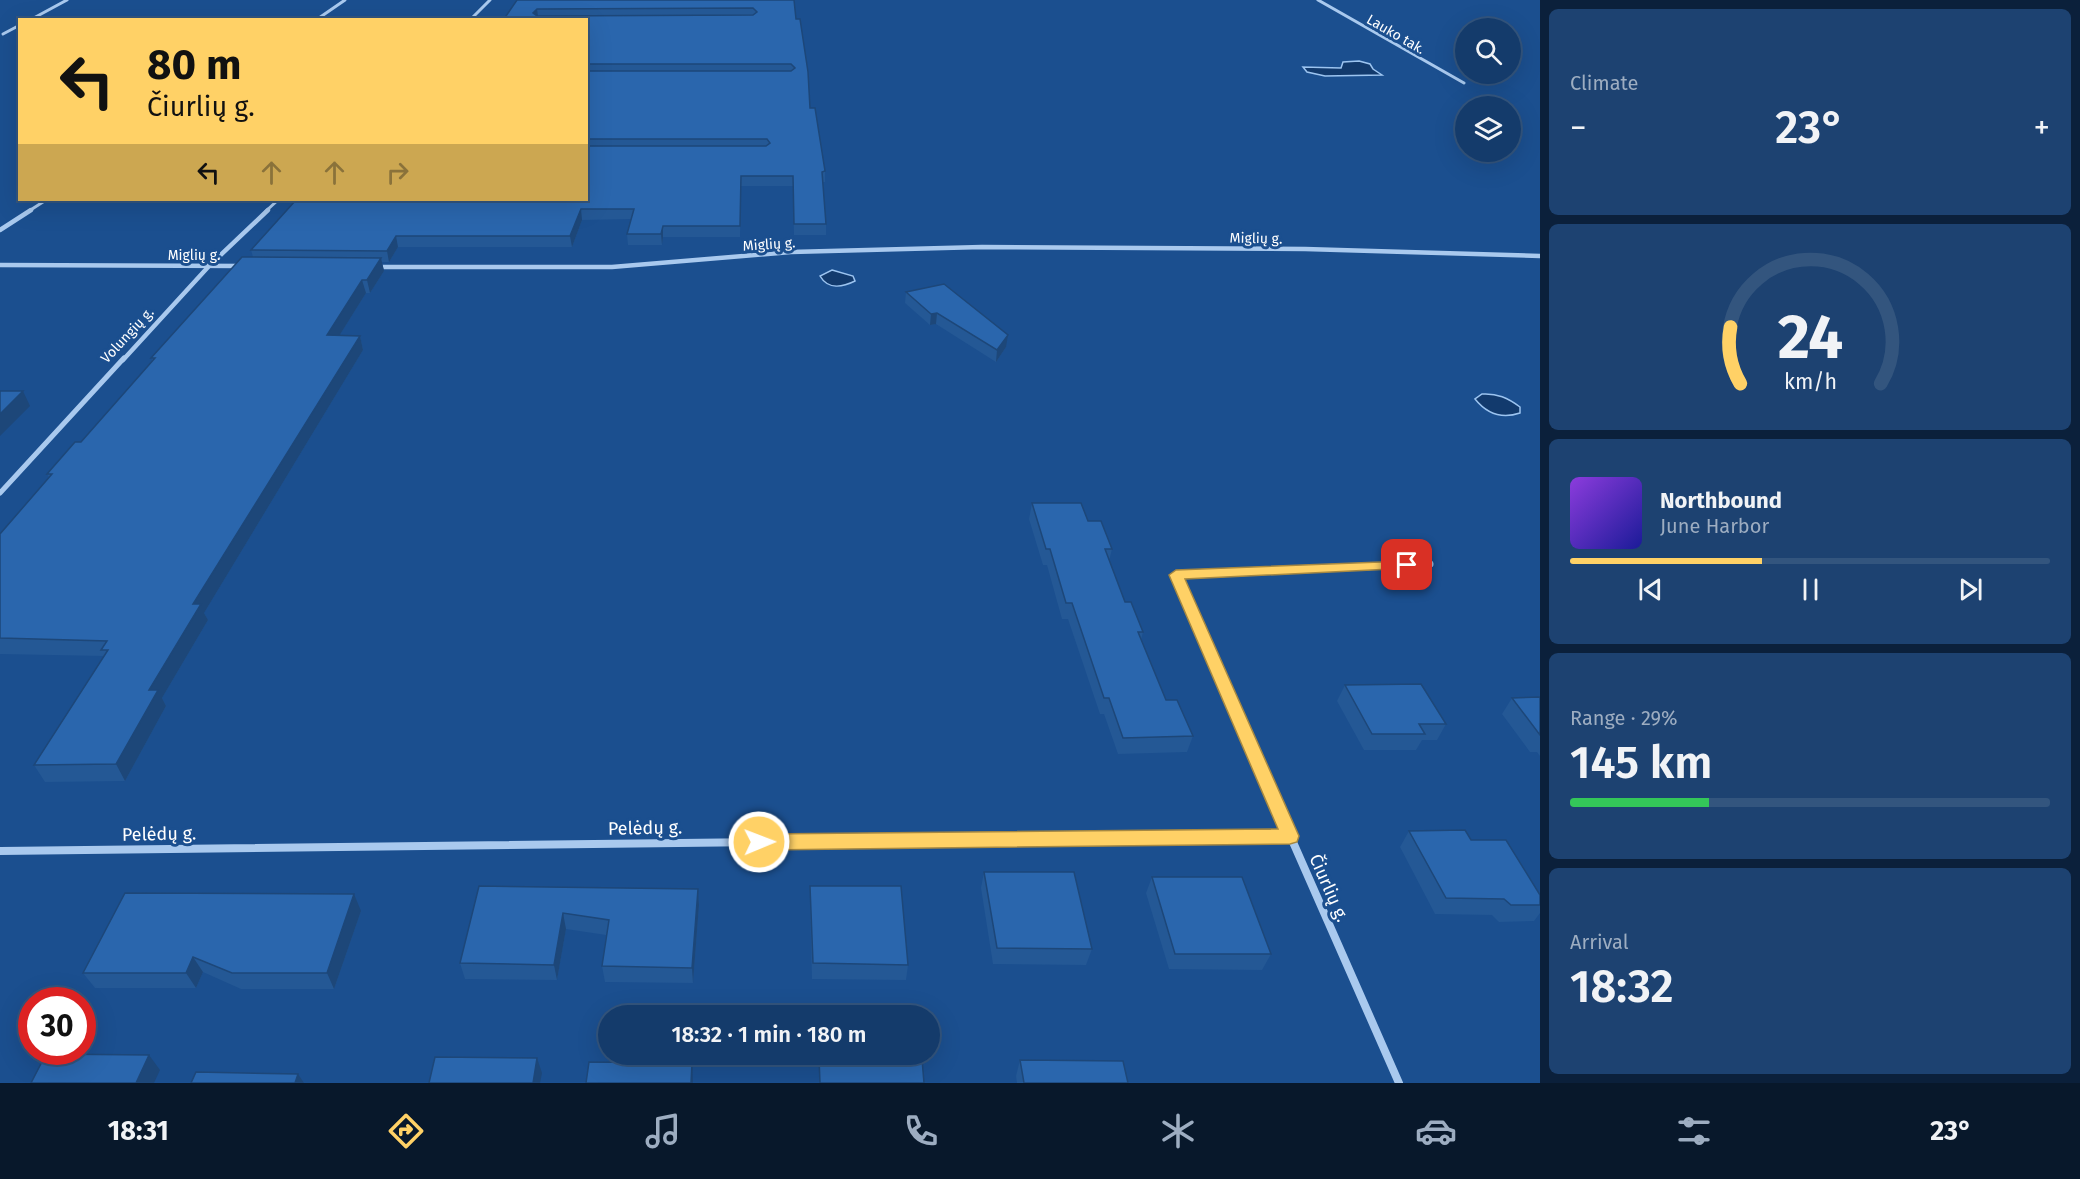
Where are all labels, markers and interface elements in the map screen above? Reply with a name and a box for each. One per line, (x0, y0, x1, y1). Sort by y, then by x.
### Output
street label: Lauko tak. (1363, 11, 1428, 58)
map controls (1455, 18, 1521, 162)
button: search (1455, 18, 1521, 84)
text: 80 m (147, 40, 241, 90)
icon: left (48, 42, 126, 120)
text: Climate (1570, 71, 1638, 95)
text: Čiurlių g. (147, 91, 255, 123)
button: layers (1455, 96, 1521, 162)
text: 23° (1775, 101, 1845, 155)
text: − (1570, 108, 1587, 148)
text: + (2034, 108, 2050, 148)
icon: left (192, 156, 225, 189)
icon: ahead (255, 156, 288, 189)
icon: ahead (318, 156, 351, 189)
icon: right (381, 156, 414, 189)
street label: Miglių g. (1230, 230, 1282, 247)
street label: Miglių g. (742, 234, 796, 255)
street label: Miglių g. (168, 247, 220, 264)
text: 24 (1777, 300, 1843, 375)
street label: Volungių g. (97, 304, 157, 367)
text: km/h (1783, 369, 1837, 395)
text: Northbound (1660, 487, 1782, 514)
text: June Harbor (1660, 514, 1769, 538)
pin (1381, 539, 1432, 590)
icon: arrive (1390, 548, 1423, 581)
icon: previous (1634, 573, 1667, 606)
icon: pause (1794, 573, 1827, 606)
icon: next (1954, 573, 1987, 606)
text: Range · 29% (1570, 706, 1678, 730)
text: 145 km (1570, 736, 1712, 790)
position arrow (727, 810, 791, 874)
street label: Pelėdų g. (608, 816, 682, 840)
street label: Pelėdų g. (122, 822, 196, 846)
street label: Čiurlių g. (1304, 851, 1354, 925)
text: Arrival (1570, 930, 1629, 954)
text: 18:32 (1570, 960, 1674, 1014)
speed limit sign: 30 (18, 987, 96, 1065)
text: 18:32 · 1 min · 180 m (671, 1021, 867, 1048)
icon: directions (385, 1110, 427, 1152)
icon: music (642, 1110, 684, 1152)
icon: phone (900, 1110, 942, 1152)
icon: climate (1157, 1110, 1199, 1152)
icon: car (1415, 1110, 1457, 1152)
icon: filters (1673, 1110, 1715, 1152)
text: 18:31 (108, 1115, 169, 1147)
text: 23° (1930, 1115, 1972, 1147)

